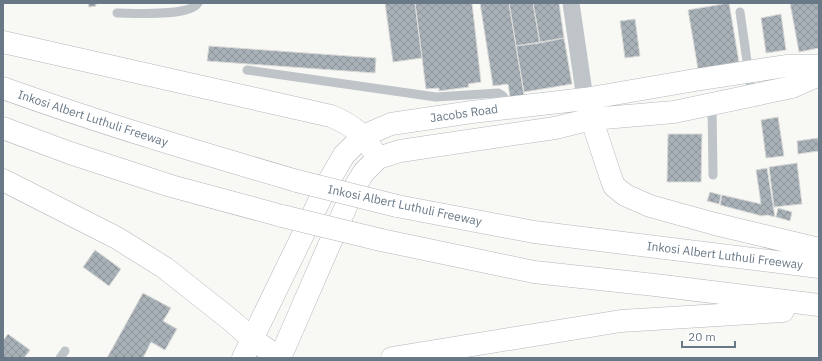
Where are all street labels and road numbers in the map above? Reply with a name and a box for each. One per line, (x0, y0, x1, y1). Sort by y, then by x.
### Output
street label: Inkosi Albert Luthuli Freeway (16, 87, 170, 149)
street label: Jacobs Road (429, 101, 499, 125)
street label: Inkosi Albert Luthuli Freeway (327, 181, 483, 229)
street label: Inkosi Albert Luthuli Freeway (646, 238, 804, 272)

